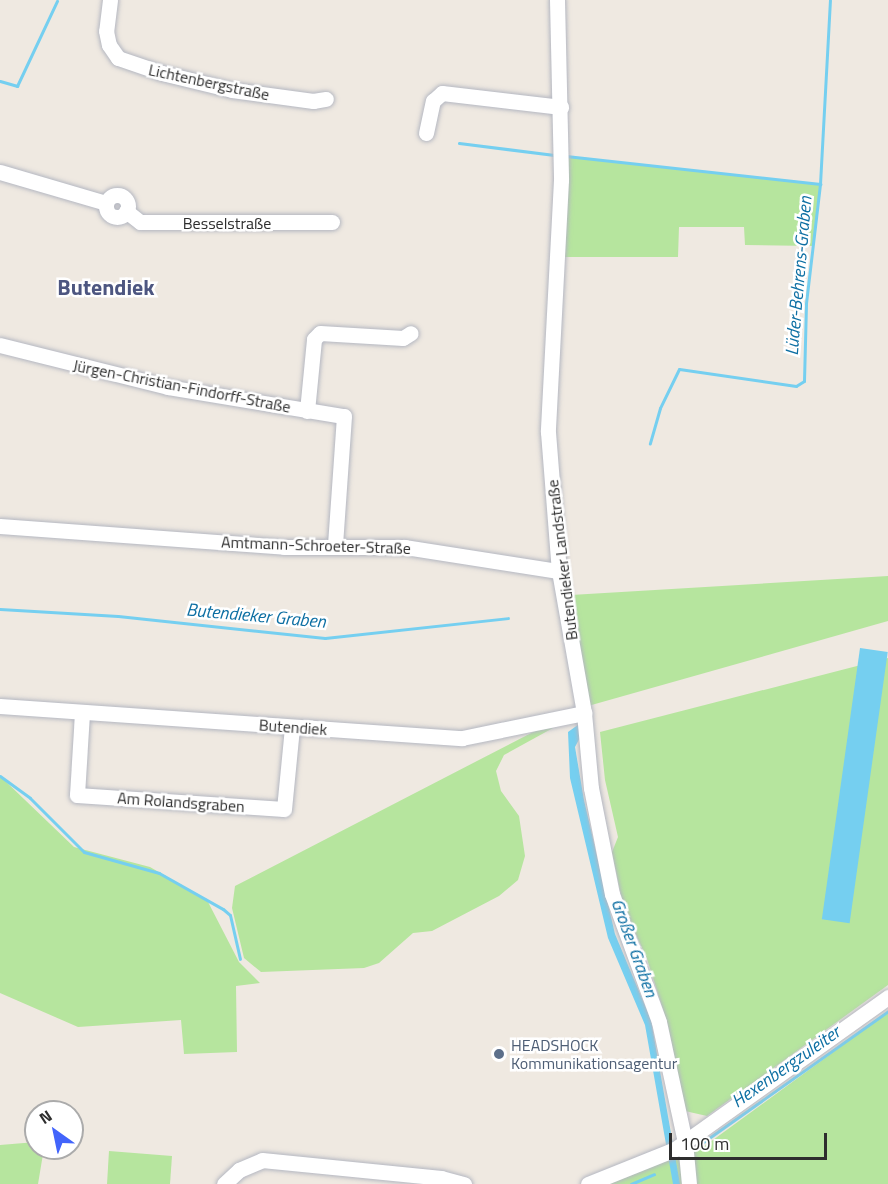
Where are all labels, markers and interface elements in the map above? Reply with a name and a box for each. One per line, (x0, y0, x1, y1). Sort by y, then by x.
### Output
street label: Lichtenbergstraße (147, 60, 271, 104)
water label: Lüder-Behrens-Graben (781, 195, 817, 357)
street label: Besselstraße (183, 213, 271, 233)
district label: Butendiek (57, 275, 155, 301)
street label: Jürgen-Christian-Findorff-Straße (72, 355, 292, 417)
street label: Butendieker Landstraße (543, 478, 581, 642)
street label: Amtmann-Schroeter-Straße (221, 532, 411, 558)
water label: Butendieker Graben (185, 599, 327, 633)
street label: Butendiek (258, 715, 328, 739)
street label: Am Rolandsgraben (117, 788, 245, 816)
water label: Großer Graben (606, 896, 662, 1000)
water label: Hexenbergzuleiter (728, 1022, 844, 1112)
place label: HEADSHOCK Kommunikationsagentur (511, 1035, 677, 1073)
marker: HEADSHOCK Kommunikationsagentur (492, 1047, 506, 1061)
north arrow (24, 1100, 84, 1160)
text: N (34, 1103, 56, 1130)
scale bar (672, 1121, 830, 1159)
text: 100 m (680, 1130, 729, 1157)

